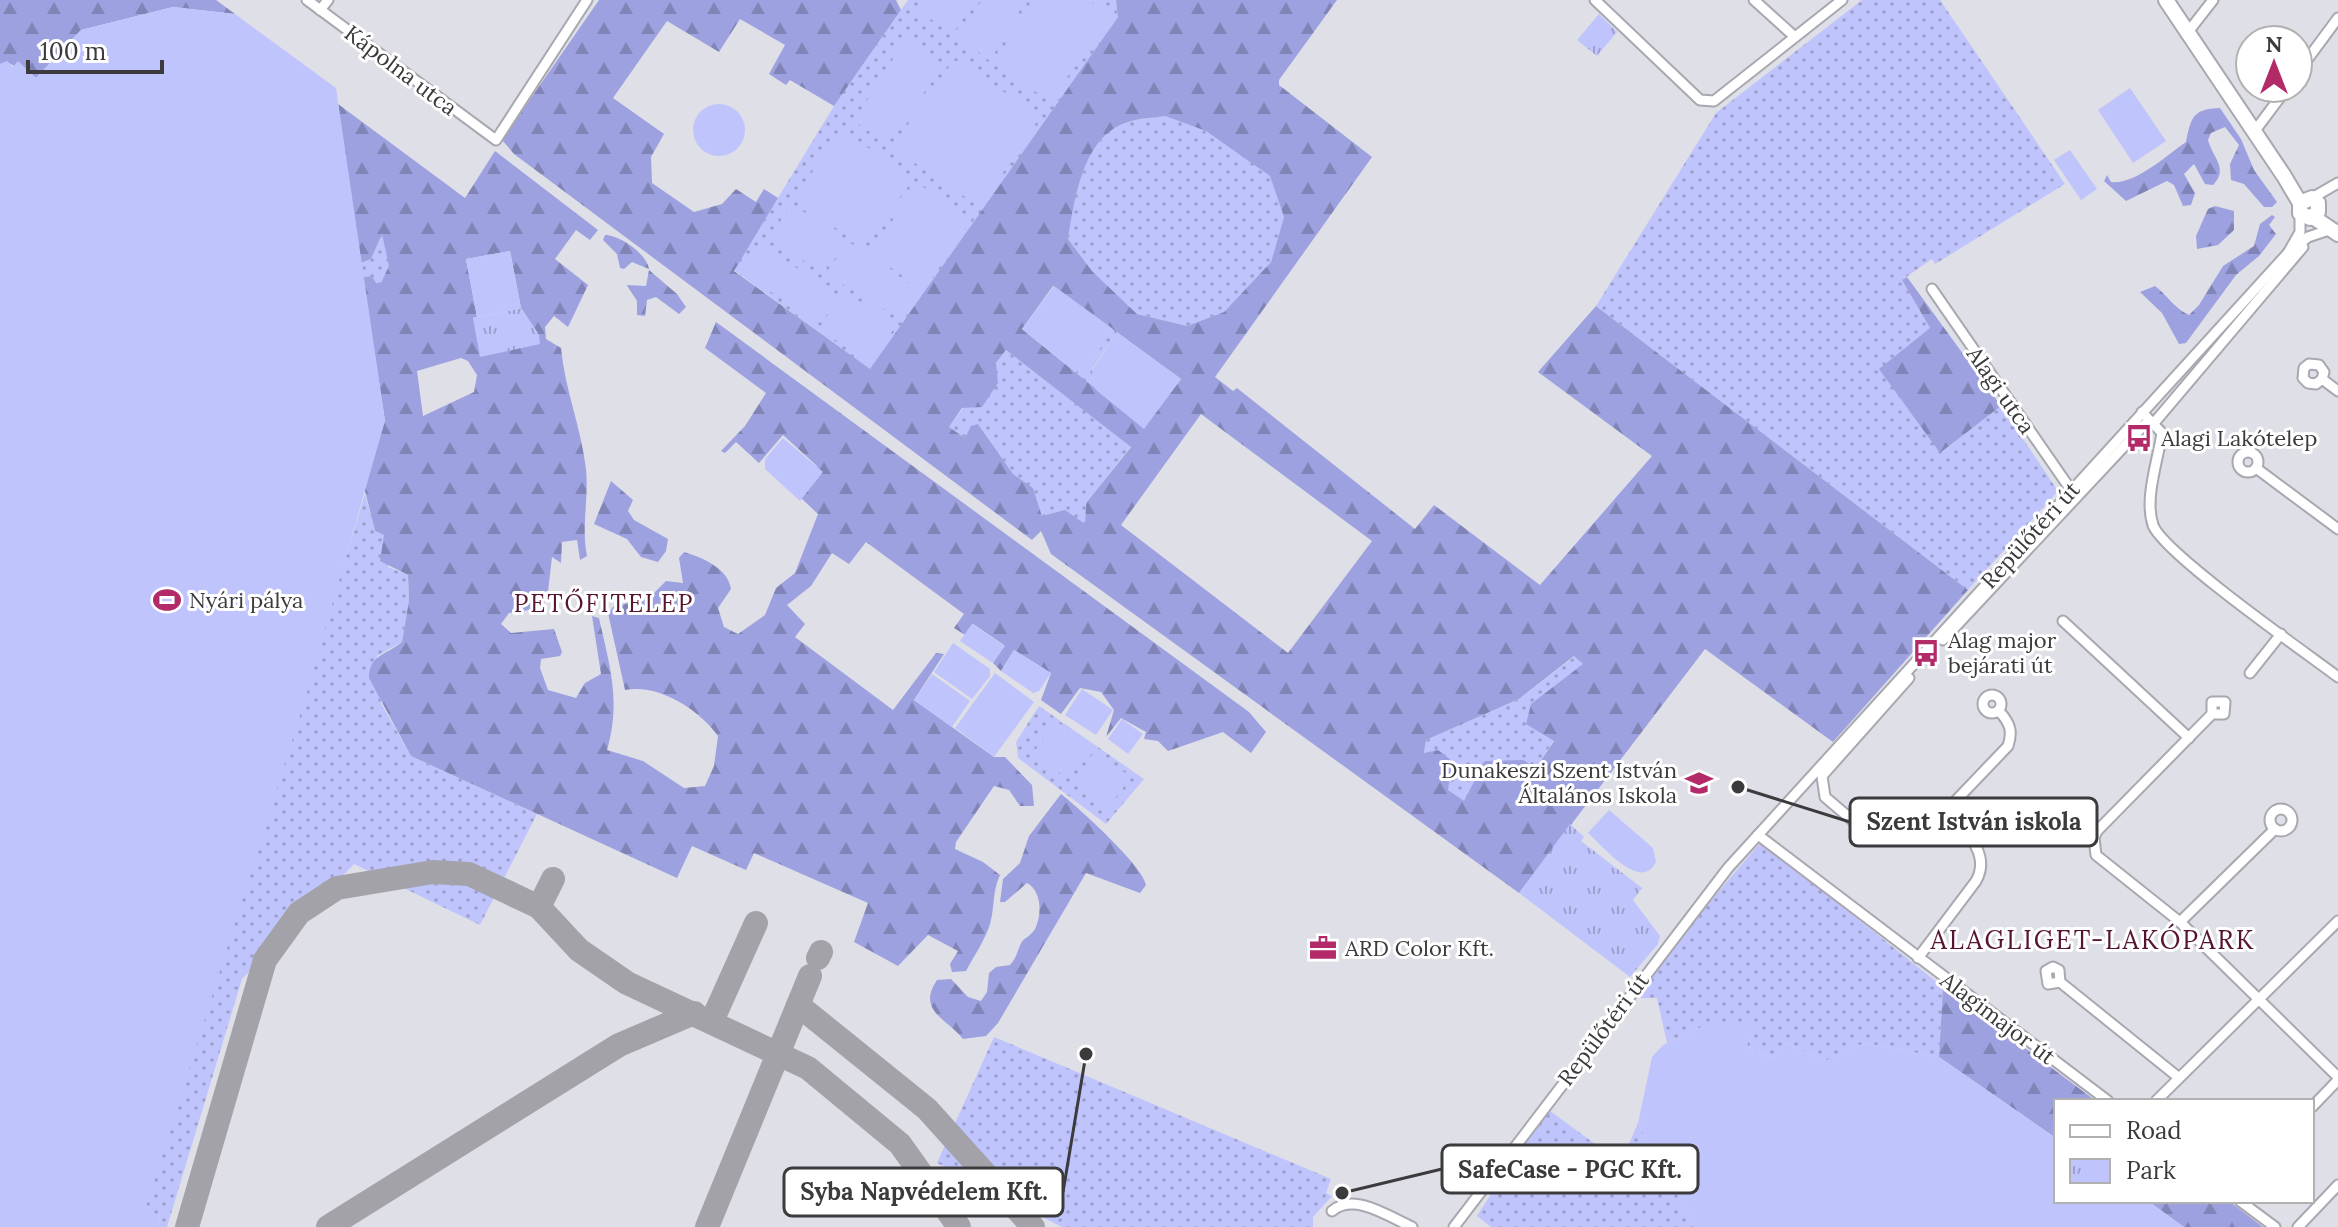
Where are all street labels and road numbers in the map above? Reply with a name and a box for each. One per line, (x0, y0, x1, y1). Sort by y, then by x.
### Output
street label: Kápolna utca (339, 19, 463, 121)
street label: Alagi utca (1960, 340, 2041, 439)
street label: Repülőtéri út (1975, 475, 2086, 594)
street label: Alagimajor út (1934, 965, 2061, 1071)
street label: Repülőtéri út (1551, 967, 1655, 1091)

